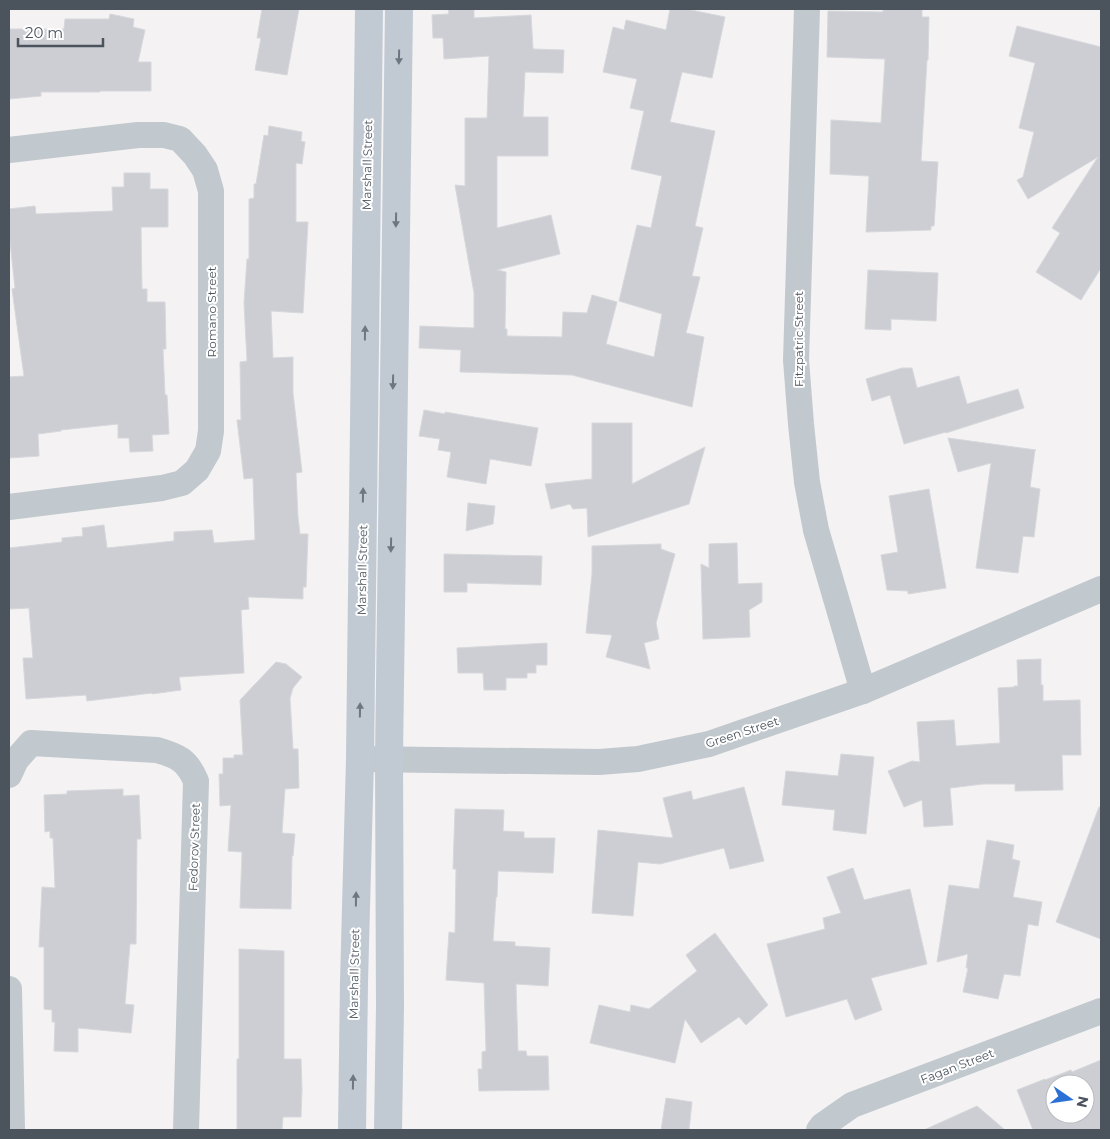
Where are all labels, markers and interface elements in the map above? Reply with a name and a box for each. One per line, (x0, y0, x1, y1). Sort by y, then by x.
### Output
scale bar (18, 15, 102, 47)
text: 20 m (25, 23, 63, 42)
one-way arrow (394, 50, 402, 66)
street label: Marshall Street (359, 120, 375, 210)
one-way arrow (392, 212, 400, 228)
street label: Romano Street (204, 266, 219, 358)
street label: Fitzpatric Street (791, 291, 806, 387)
one-way arrow (361, 324, 369, 340)
one-way arrow (389, 375, 397, 391)
one-way arrow (359, 487, 367, 503)
street label: Marshall Street (354, 525, 370, 615)
one-way arrow (387, 537, 395, 553)
one-way arrow (356, 702, 364, 718)
street label: Green Street (704, 713, 781, 751)
street label: Fedorov Street (185, 803, 203, 891)
one-way arrow (352, 891, 360, 907)
street label: Marshall Street (346, 929, 362, 1019)
street label: Fagan Street (918, 1045, 996, 1087)
one-way arrow (349, 1073, 357, 1089)
north arrow (1045, 1074, 1095, 1124)
text: N (1073, 1094, 1093, 1109)

